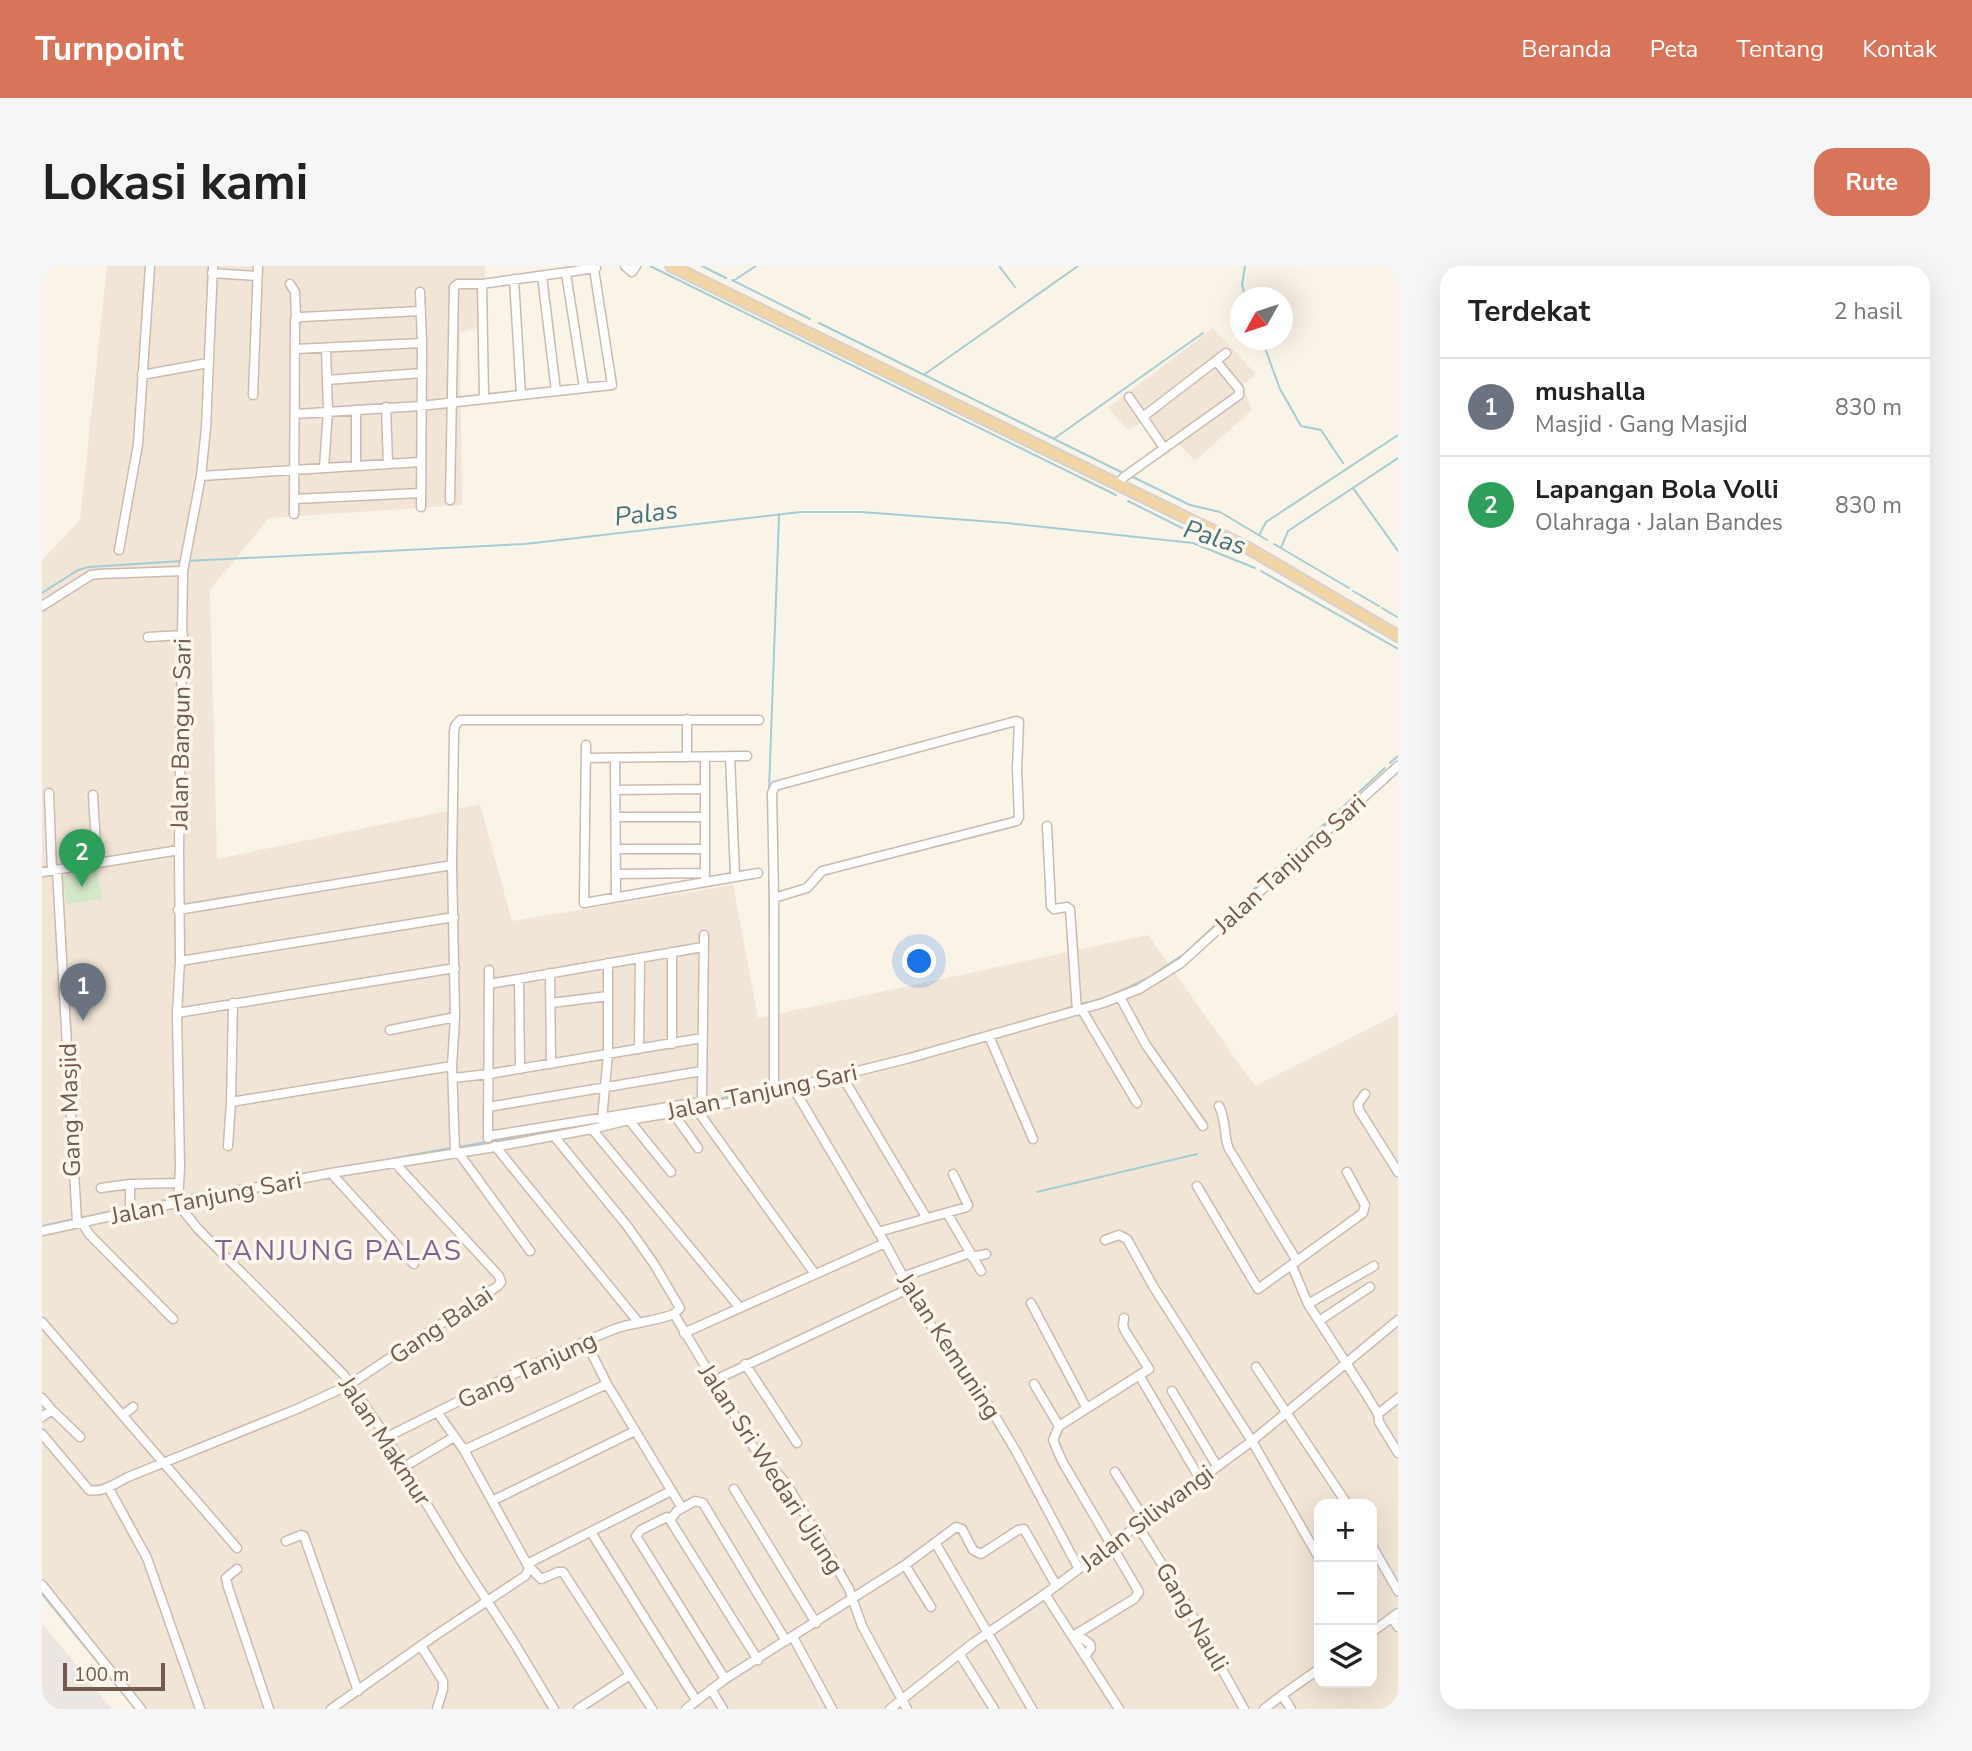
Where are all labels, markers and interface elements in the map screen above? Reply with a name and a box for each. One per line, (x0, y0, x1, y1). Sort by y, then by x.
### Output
text: Turnpoint (35, 27, 184, 72)
text: Beranda (1521, 33, 1612, 65)
text: Peta (1650, 33, 1698, 65)
text: Tentang (1736, 33, 1824, 65)
text: Kontak (1862, 33, 1937, 65)
button: Rute (1814, 148, 1930, 216)
text: Lokasi kami (42, 149, 308, 216)
north arrow (1230, 287, 1293, 350)
text: Terdekat (1468, 291, 1590, 332)
text: 2 hasil (1834, 296, 1902, 327)
text: mushalla (1535, 374, 1646, 409)
text: 1 (1484, 392, 1498, 423)
text: 830 m (1835, 392, 1902, 423)
text: Masjid · Gang Masjid (1535, 409, 1748, 440)
text: Lapangan Bola Volli (1535, 472, 1779, 507)
text: 2 (1484, 490, 1498, 521)
text: 830 m (1835, 490, 1902, 521)
water label: Palas (612, 492, 680, 535)
text: Olahraga · Jalan Bandes (1535, 507, 1783, 538)
water label: Palas (1179, 511, 1250, 564)
street label: Jalan Bangun Sari (163, 638, 199, 831)
street label: Jalan Tanjung Sari (1207, 787, 1373, 941)
pin: 2 (59, 829, 105, 887)
your location (902, 944, 936, 978)
pin: 1 (60, 963, 106, 1021)
street label: Gang Masjid (52, 1042, 88, 1178)
street label: Jalan Tanjung Sari (663, 1056, 860, 1128)
street label: Jalan Tanjung Sari (107, 1164, 304, 1232)
district label: TANJUNG PALAS (215, 1232, 463, 1270)
street label: Jalan Kemuning (889, 1266, 1008, 1425)
street label: Gang Balai (383, 1279, 499, 1371)
street label: Gang Tanjung (452, 1324, 602, 1416)
street label: Jalan Sri Wedari Ujung (691, 1357, 851, 1580)
street label: Jalan Makmur (331, 1369, 439, 1512)
street label: Jalan Siliwangi (1073, 1457, 1220, 1579)
map controls (1314, 1499, 1377, 1688)
button: + (1314, 1499, 1377, 1562)
street label: Gang Nauli (1148, 1557, 1236, 1677)
button: − (1314, 1562, 1377, 1625)
button: layers (1314, 1625, 1377, 1688)
scale bar (63, 1660, 164, 1692)
text: 100 m (74, 1662, 129, 1688)

